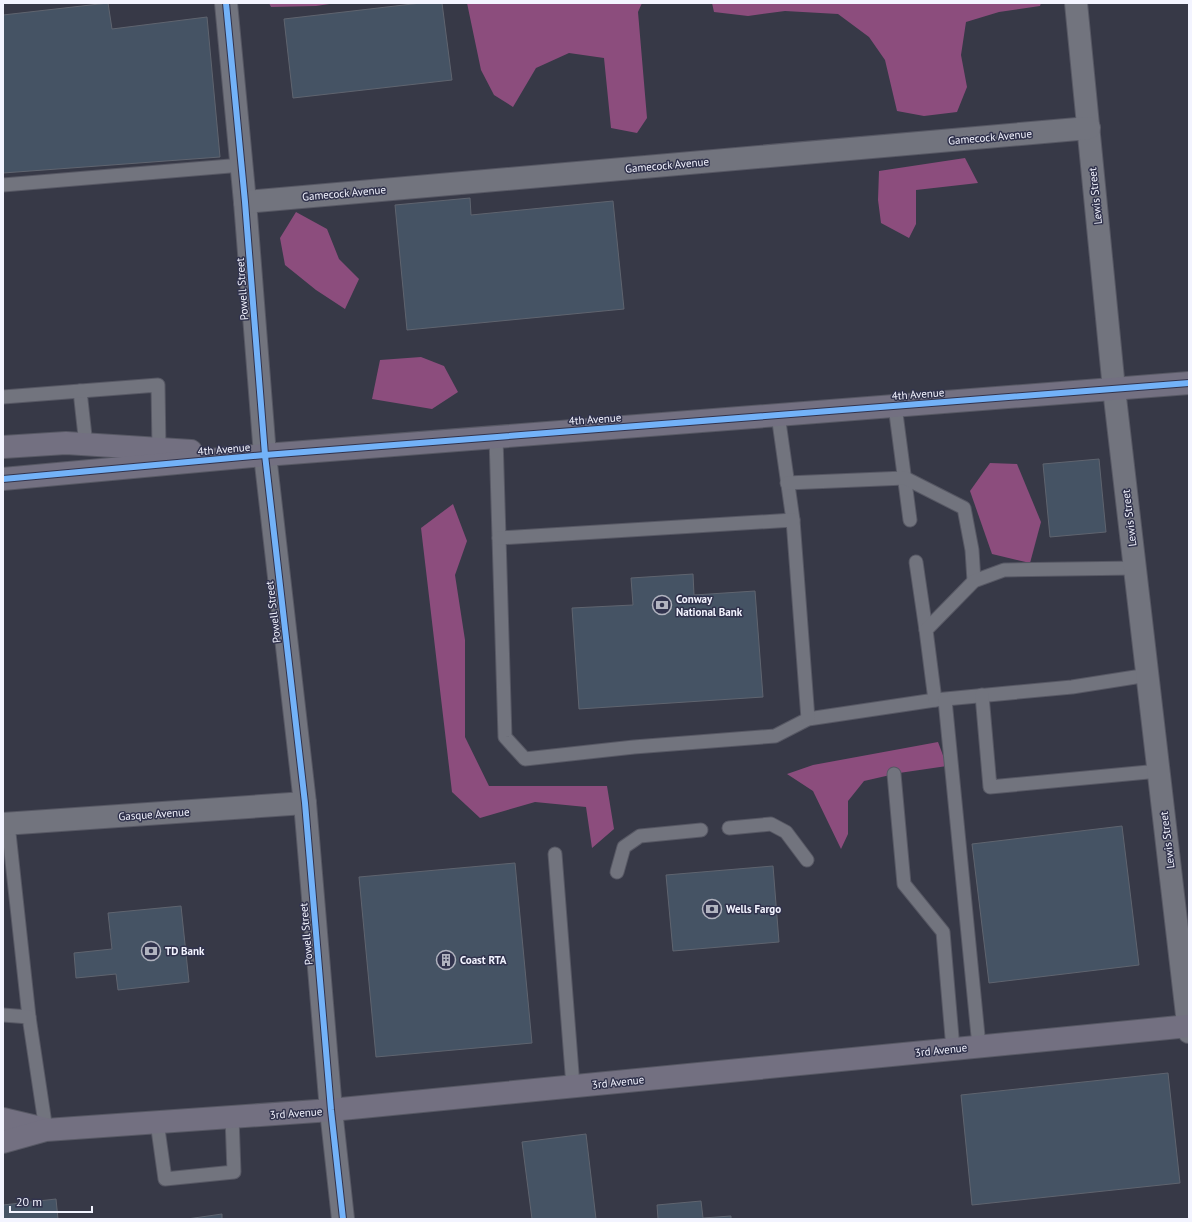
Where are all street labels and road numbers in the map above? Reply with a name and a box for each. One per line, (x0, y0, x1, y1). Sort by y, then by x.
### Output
street label: Gamecock Avenue (948, 126, 1033, 148)
street label: Gamecock Avenue (625, 154, 710, 176)
street label: Lewis Street (1085, 167, 1105, 225)
street label: Gamecock Avenue (302, 182, 387, 204)
street label: Powell Street (233, 257, 251, 321)
street label: 4th Avenue (891, 385, 945, 403)
street label: 4th Avenue (568, 410, 622, 428)
street label: 4th Avenue (197, 440, 251, 458)
street label: Lewis Street (1119, 488, 1139, 547)
street label: Powell Street (262, 580, 284, 644)
street label: Gasque Avenue (118, 805, 190, 823)
street label: Lewis Street (1157, 810, 1177, 869)
street label: Powell Street (296, 902, 316, 966)
street label: 3rd Avenue (914, 1040, 968, 1060)
street label: 3rd Avenue (591, 1072, 645, 1092)
street label: 3rd Avenue (269, 1104, 323, 1122)

